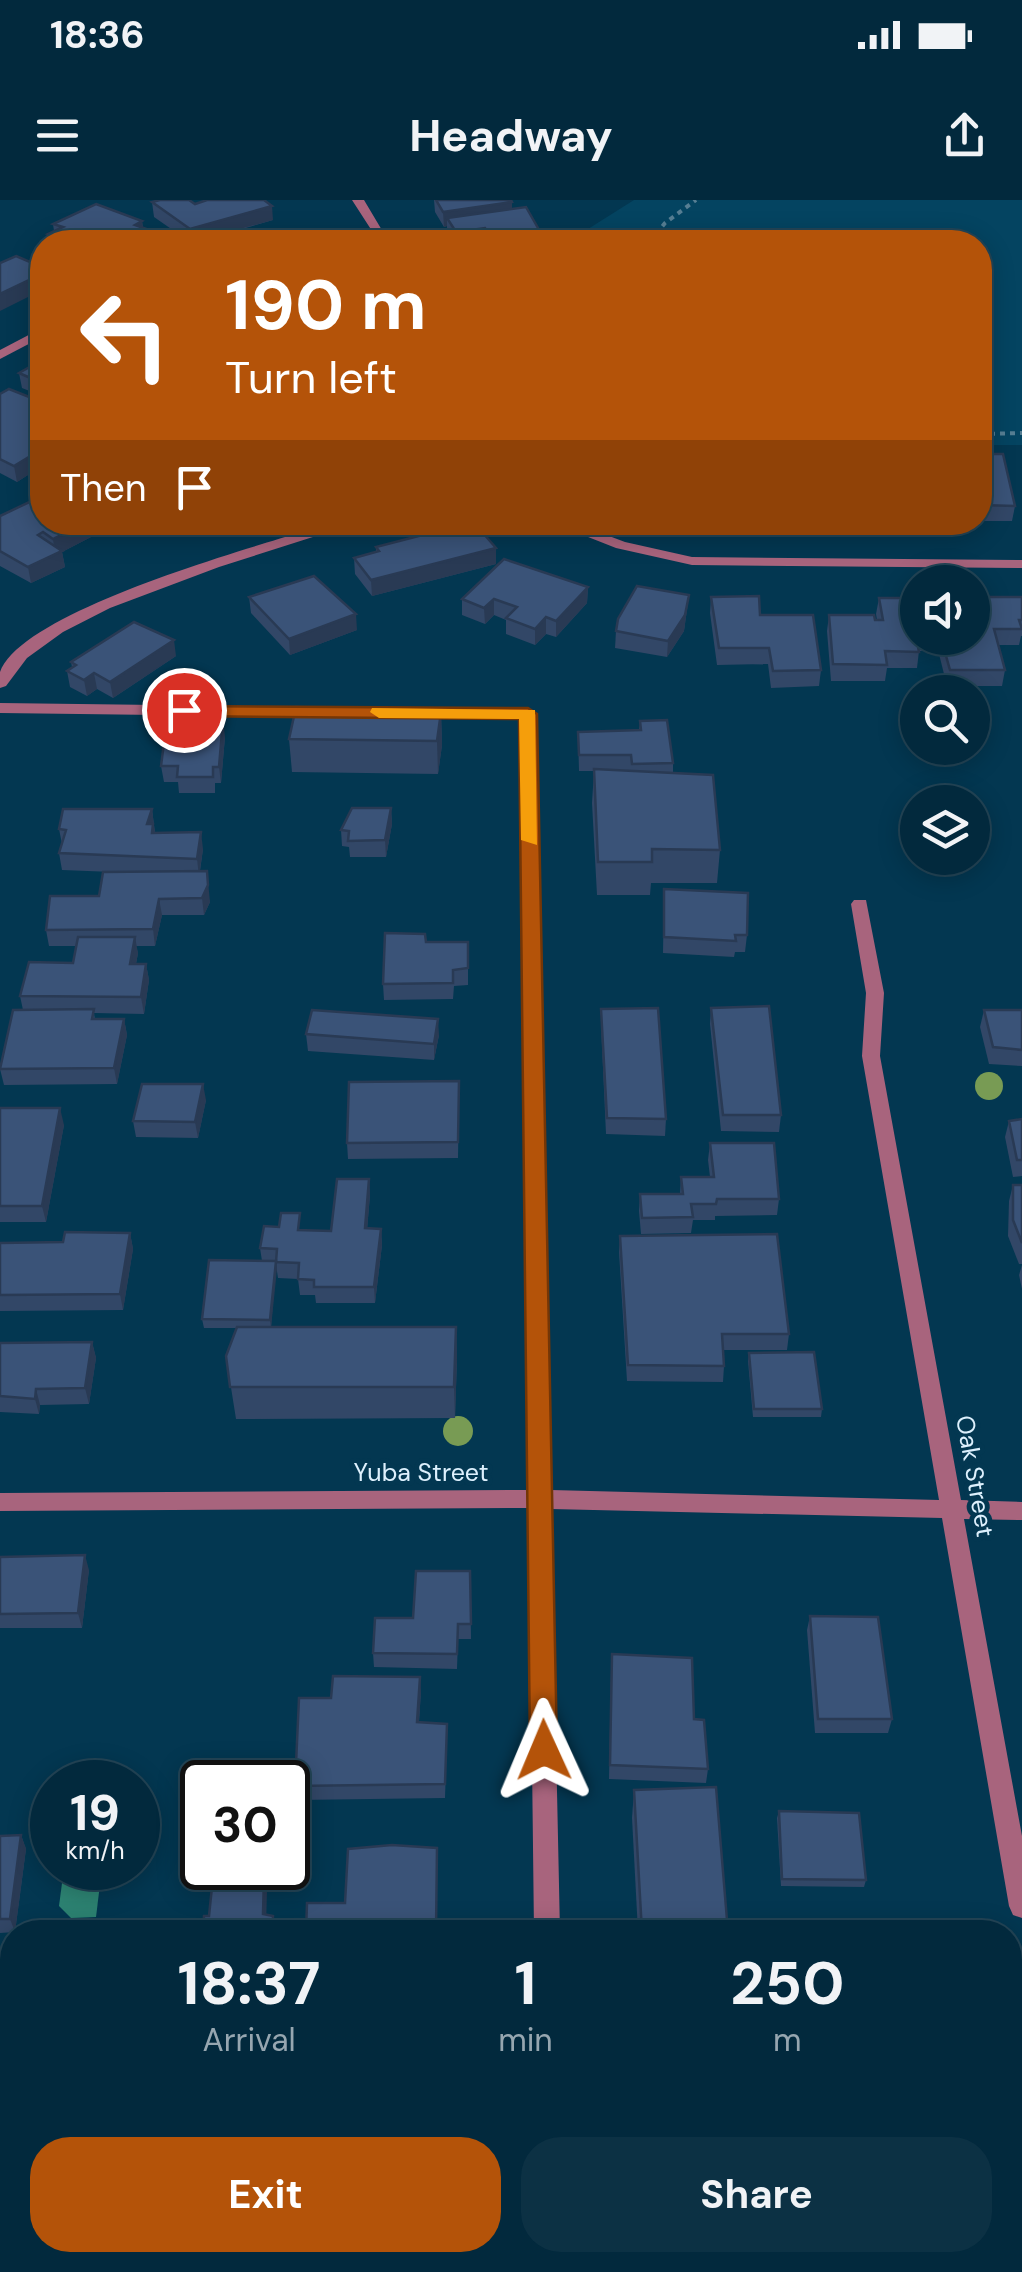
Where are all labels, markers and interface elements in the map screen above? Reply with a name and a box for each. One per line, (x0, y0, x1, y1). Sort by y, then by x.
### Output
text: 18:36 (50, 10, 145, 60)
text: Headway (409, 106, 613, 165)
icon: menu (30, 108, 85, 163)
icon: share (937, 108, 992, 163)
text: 190 m (225, 260, 427, 351)
icon: left (60, 270, 190, 400)
text: Turn left (225, 348, 397, 407)
icon: arrive (167, 460, 222, 515)
text: Then (60, 463, 147, 513)
map controls (900, 565, 990, 875)
button: sound (900, 565, 990, 655)
pin (142, 668, 227, 753)
button: search (900, 675, 990, 765)
icon: arrive (157, 683, 212, 738)
button: layers (900, 785, 990, 875)
street label: Oak Street (948, 1413, 1002, 1539)
street label: Yuba Street (354, 1456, 488, 1489)
position arrow (492, 1698, 596, 1802)
speed limit sign: 30 (180, 1760, 310, 1890)
text: 19 (70, 1780, 120, 1846)
text: km/h (65, 1834, 125, 1867)
text: 18:37 (178, 1944, 321, 2023)
text: 1 (515, 1944, 536, 2023)
text: 250 (730, 1944, 844, 2023)
text: Arrival (202, 2019, 296, 2061)
text: min (498, 2019, 553, 2061)
text: m (773, 2019, 802, 2061)
button: Exit (30, 2137, 501, 2252)
button: Share (521, 2137, 992, 2252)

